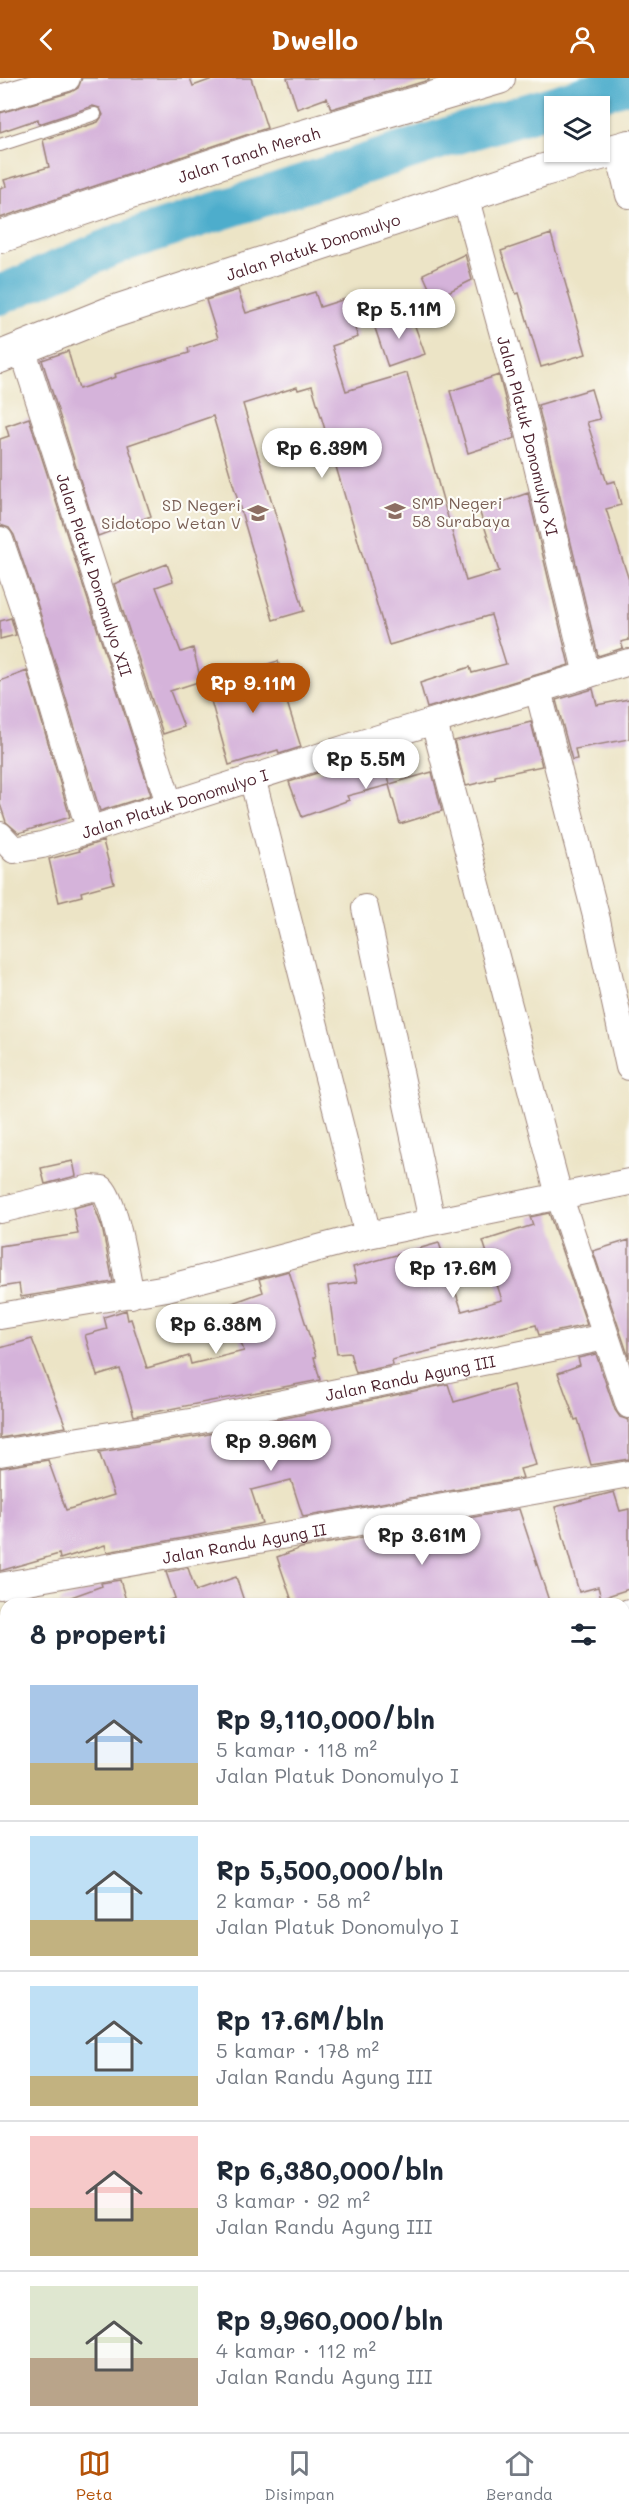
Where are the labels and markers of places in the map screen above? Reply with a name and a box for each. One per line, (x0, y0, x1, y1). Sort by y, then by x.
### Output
pin: Rp 5.11M (337, 289, 461, 340)
pin: Rp 6.39M (260, 428, 384, 479)
place label: SMP Negeri 58 Surabaya (412, 492, 510, 531)
place label: SD Negeri Sidotopo Wetan V (101, 494, 241, 533)
school or university icon: SMP Negeri 58 Surabaya (383, 499, 407, 523)
school or university icon: SD Negeri Sidotopo Wetan V (246, 501, 270, 525)
pin: Rp 9.11M (191, 663, 315, 714)
pin: Rp 5.5M (311, 739, 421, 790)
pin: Rp 17.6M (391, 1248, 515, 1299)
pin: Rp 6.38M (154, 1304, 278, 1355)
pin: Rp 9.96M (209, 1421, 333, 1472)
pin: Rp 3.61M (360, 1515, 484, 1566)

